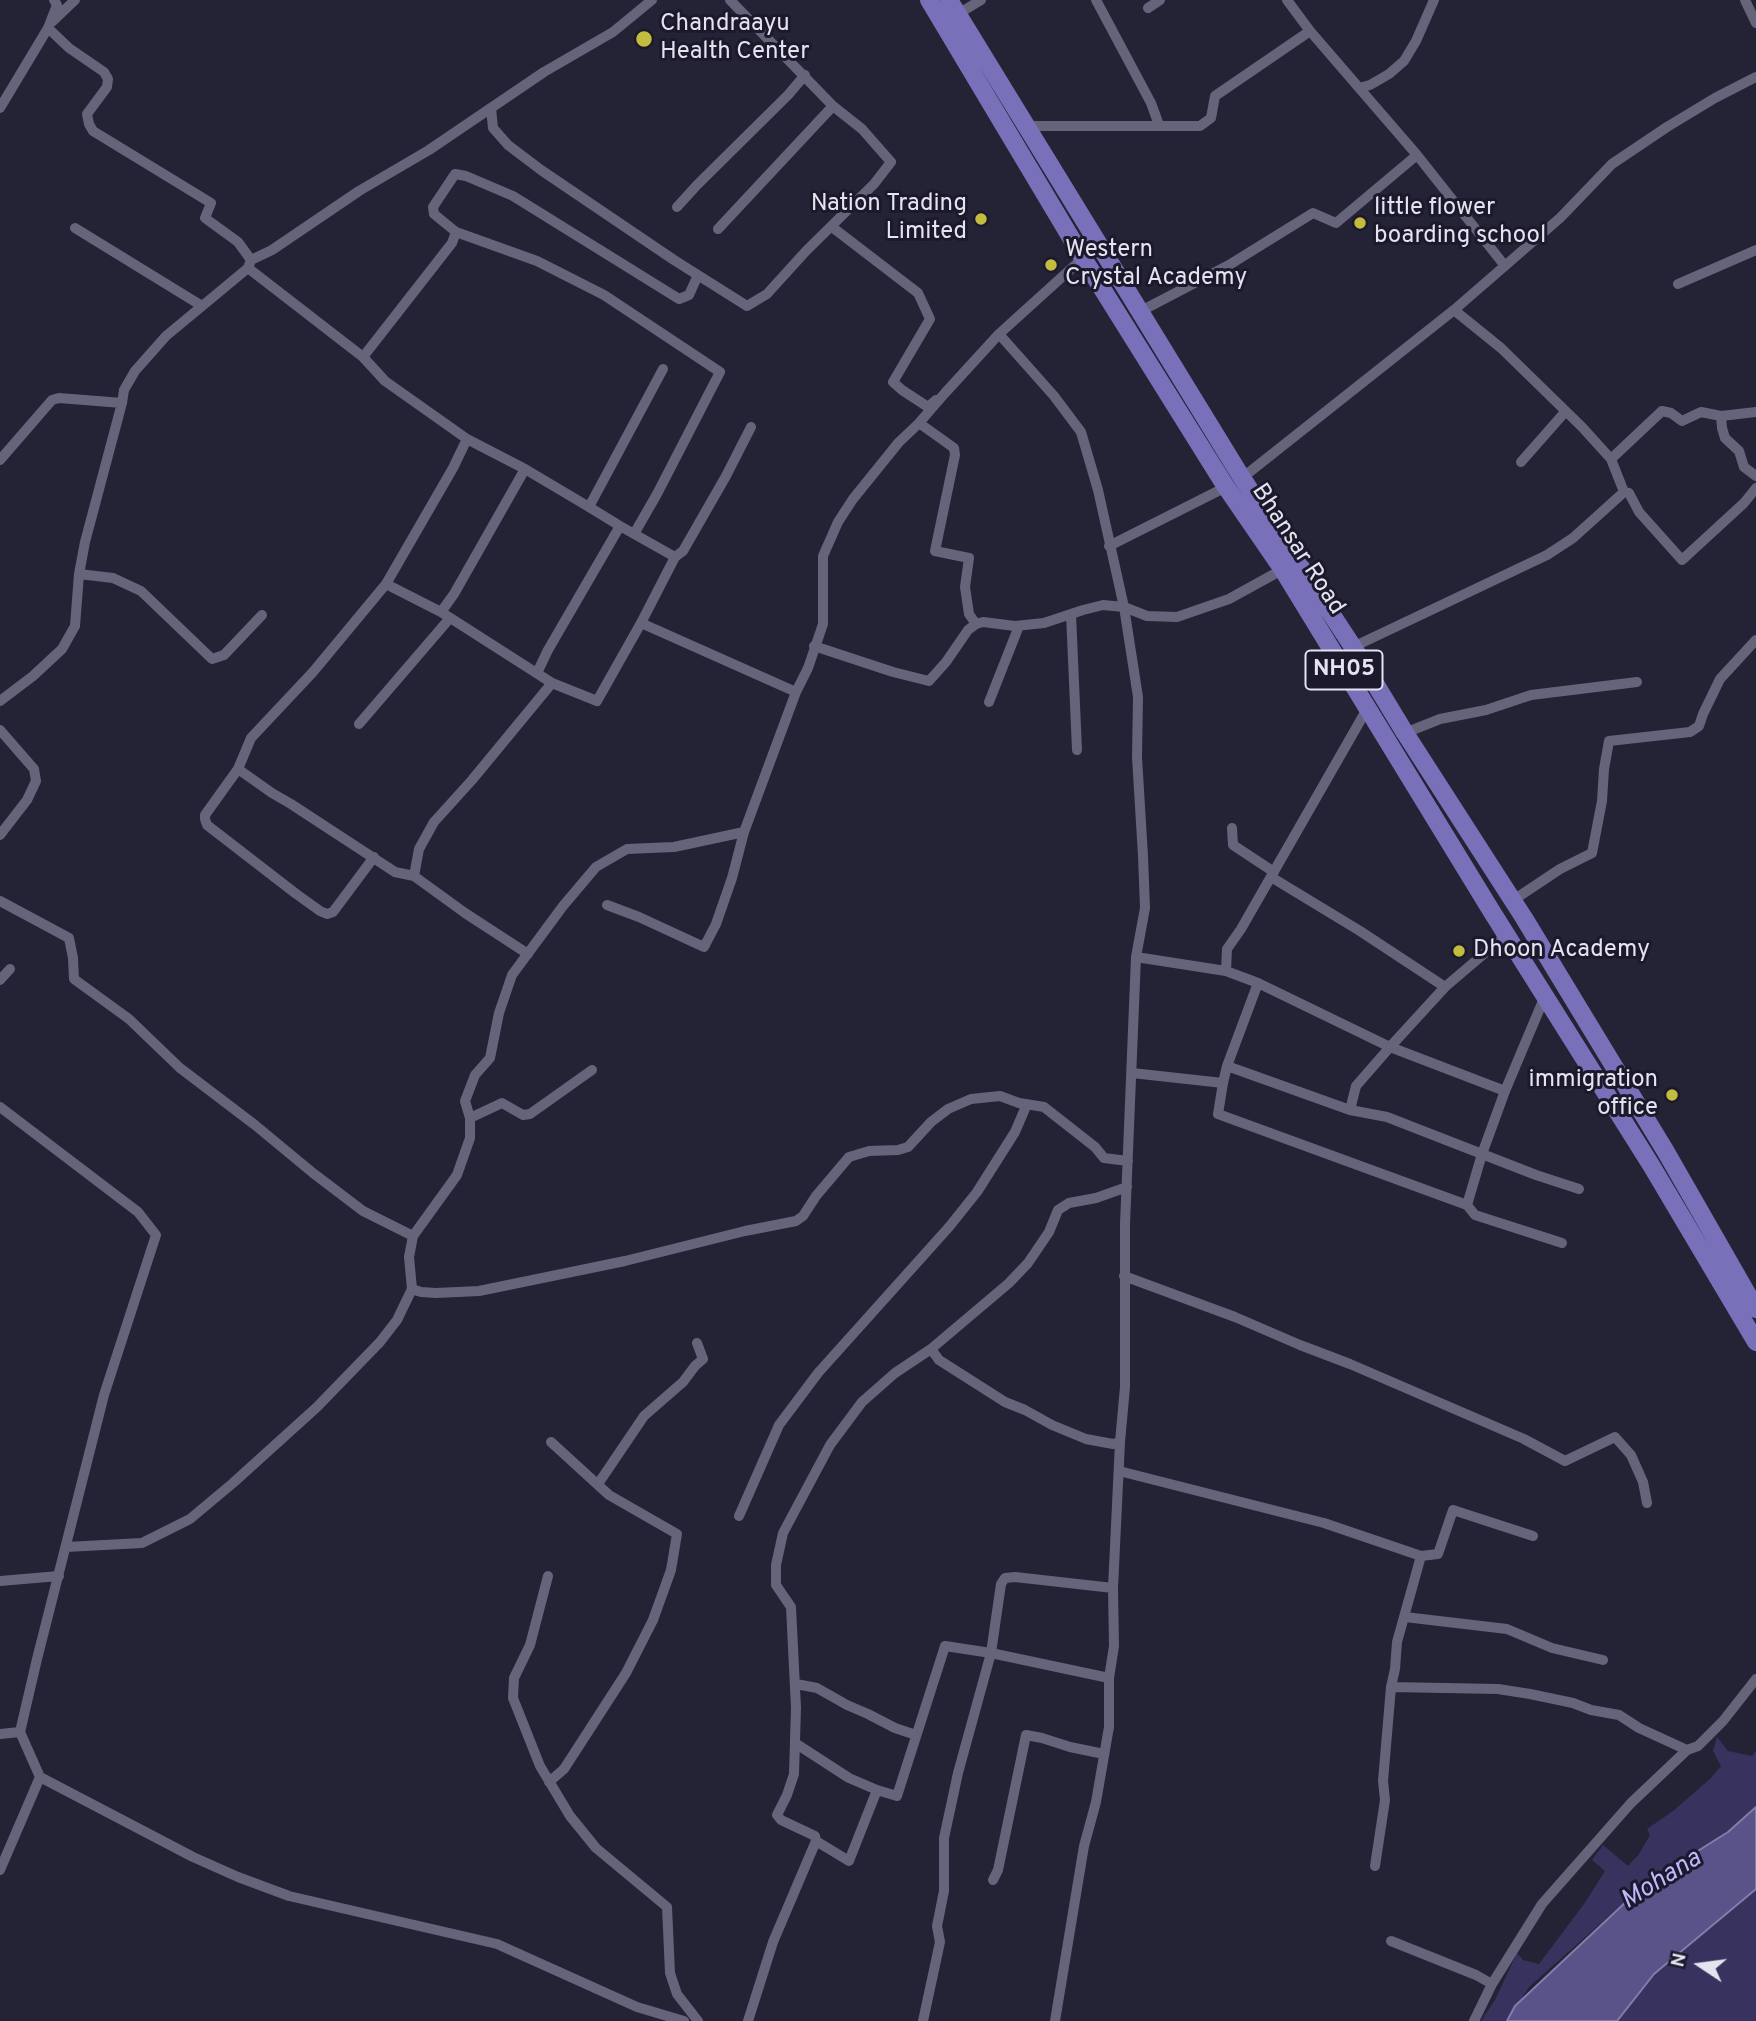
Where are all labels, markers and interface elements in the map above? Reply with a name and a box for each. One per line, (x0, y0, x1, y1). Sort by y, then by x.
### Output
place label: Chandraayu Health Center (660, 11, 810, 67)
marker: Chandraayu Health Center (634, 29, 654, 49)
place label: Nation Trading Limited (811, 191, 967, 247)
place label: little flower boarding school (1374, 195, 1546, 251)
marker: Nation Trading Limited (973, 211, 989, 227)
marker: little flower boarding school (1352, 215, 1368, 231)
place label: Western Crystal Academy (1065, 237, 1247, 293)
marker: Western Crystal Academy (1043, 257, 1059, 273)
street label: Bhansar Road (1244, 479, 1350, 621)
road number: NH05 (1306, 650, 1382, 690)
place label: Dhoon Academy (1473, 937, 1650, 965)
marker: Dhoon Academy (1451, 943, 1467, 959)
place label: immigration office (1529, 1067, 1658, 1123)
marker: immigration office (1664, 1087, 1680, 1103)
water label: Mohana (1616, 1844, 1708, 1918)
north arrow (1665, 1930, 1735, 2000)
text: N (1666, 1951, 1693, 1970)

